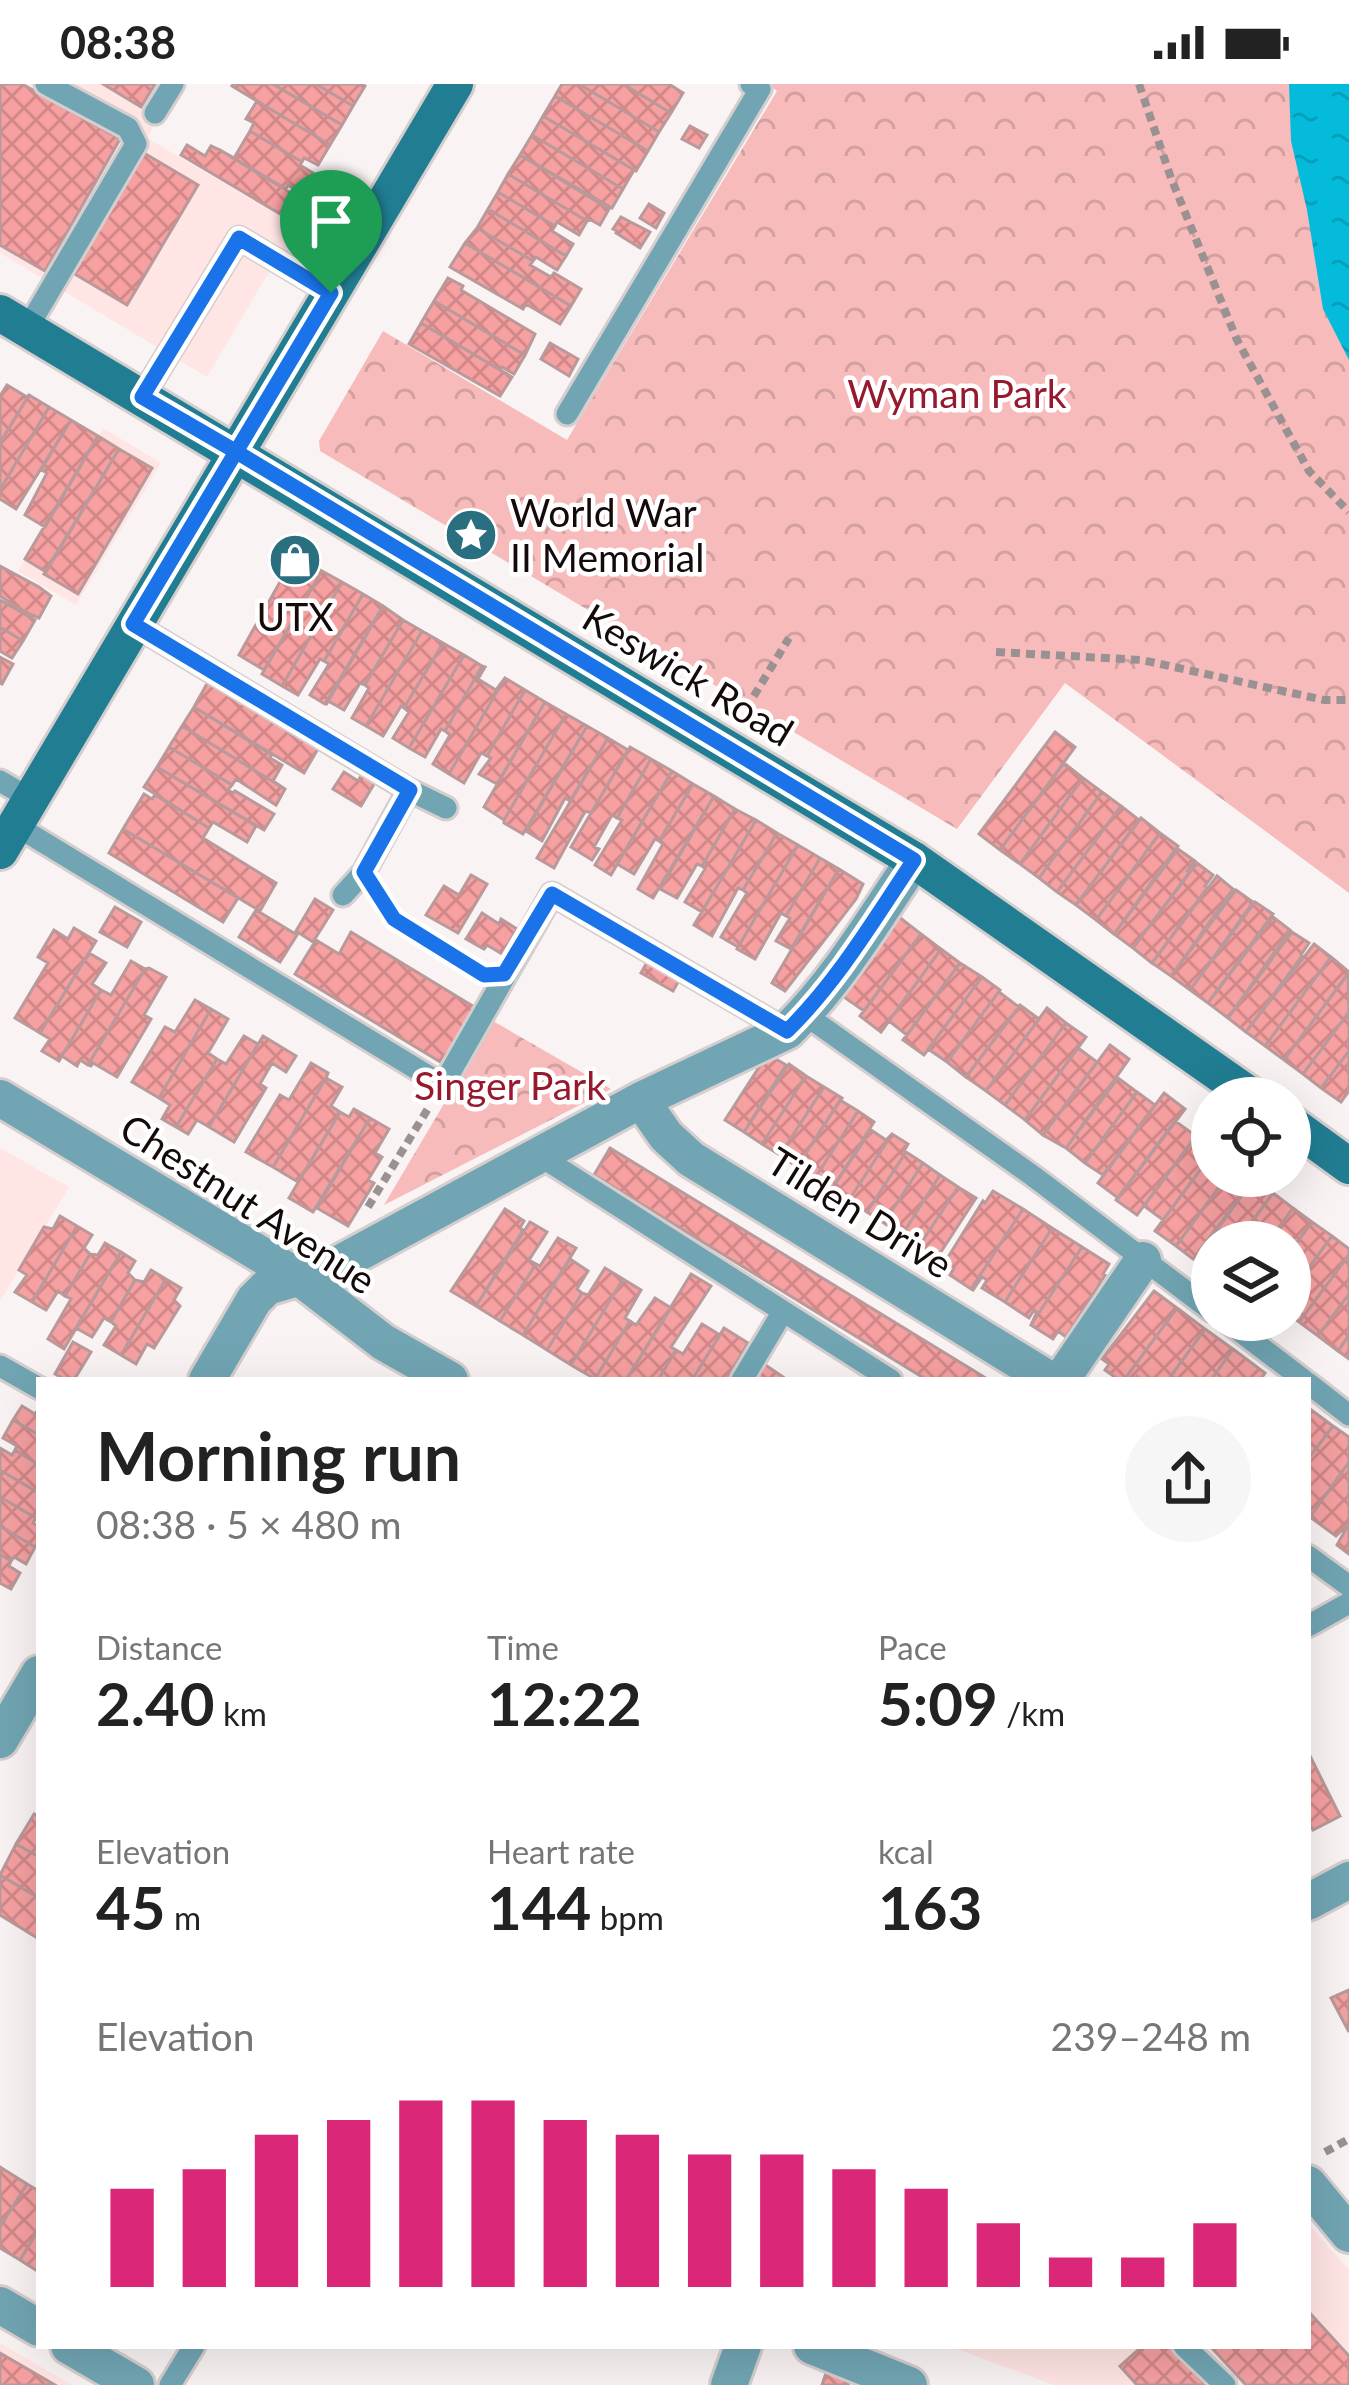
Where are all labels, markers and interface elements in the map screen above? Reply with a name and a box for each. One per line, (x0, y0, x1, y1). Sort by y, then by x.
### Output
text: 08:38 (60, 15, 176, 69)
pin (280, 170, 382, 293)
icon: arrive (298, 188, 364, 254)
park label: Wyman Park (847, 370, 1067, 416)
place label: World War II Memorial (510, 489, 704, 580)
place icon: World War II Memorial (443, 507, 499, 563)
shop icon: UTX (267, 532, 323, 588)
place label: UTX (256, 593, 334, 639)
street label: Keswick Road (575, 593, 802, 755)
park label: Singer Park (414, 1062, 606, 1108)
map controls (1191, 1077, 1311, 1341)
button: locate (1191, 1077, 1311, 1197)
street label: Chestnut Avenue (112, 1104, 385, 1303)
street label: Tilden Drive (760, 1137, 961, 1287)
button: layers (1191, 1221, 1311, 1341)
text: Morning run (96, 1416, 461, 1495)
button: share (1125, 1416, 1251, 1542)
text: 08:38 · 5 × 480 m (96, 1501, 401, 1547)
text: Distance (96, 1627, 223, 1667)
text: Time (487, 1627, 559, 1667)
text: Pace (878, 1627, 947, 1667)
text: 2.40 (96, 1667, 215, 1739)
text: 12:22 (487, 1667, 642, 1739)
text: 5:09 (878, 1667, 998, 1739)
text: km (215, 1693, 267, 1733)
text: /km (998, 1693, 1065, 1733)
text: Elevation (96, 1831, 230, 1871)
text: Heart rate (487, 1831, 635, 1871)
text: kcal (878, 1831, 934, 1871)
text: 45 (96, 1871, 166, 1943)
text: 144 (487, 1871, 591, 1943)
text: 163 (878, 1871, 982, 1943)
text: m (166, 1897, 201, 1937)
text: bpm (591, 1897, 664, 1937)
text: Elevation (96, 2013, 254, 2059)
text: 239–248 m (1051, 2013, 1251, 2059)

